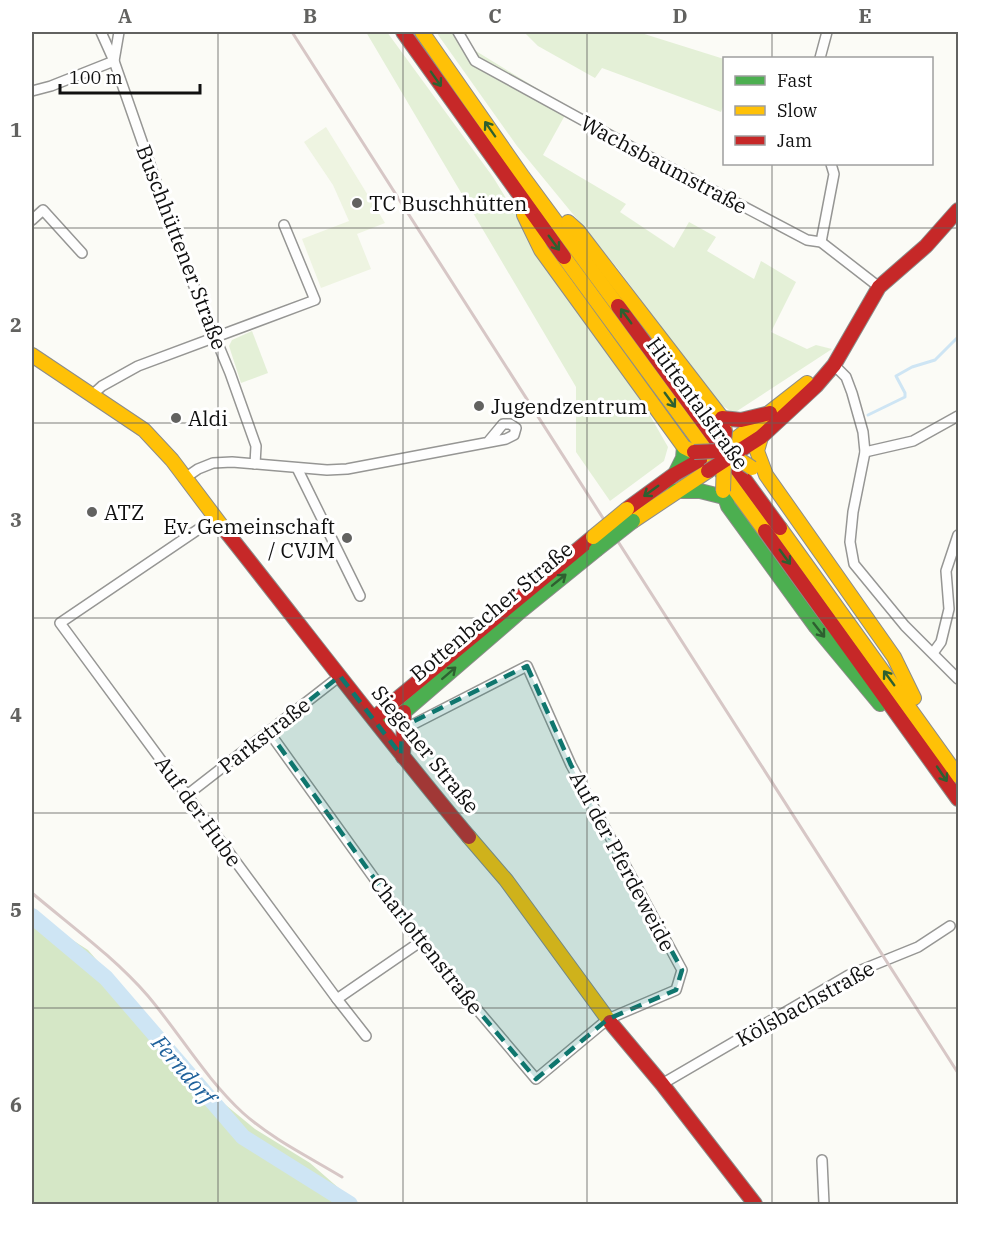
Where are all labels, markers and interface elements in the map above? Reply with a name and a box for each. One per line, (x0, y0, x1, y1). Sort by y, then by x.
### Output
text: A (118, 2, 132, 29)
text: B (303, 2, 317, 29)
text: C (488, 2, 502, 29)
text: D (672, 2, 688, 29)
text: E (858, 2, 872, 29)
scale bar (60, 57, 200, 95)
legend (723, 57, 933, 165)
text: 100 m (69, 66, 123, 89)
text: Fast (777, 69, 812, 92)
one-way arrow (430, 71, 442, 87)
text: Slow (777, 99, 817, 122)
street label: Wachsbaumstraße (576, 108, 752, 220)
text: 1 (10, 116, 22, 143)
one-way arrow (484, 121, 496, 138)
text: Jam (777, 129, 812, 152)
street label: Buschhüttener Straße (130, 141, 234, 353)
place label: TC Buschhütten (369, 189, 527, 217)
marker: TC Buschhütten (350, 196, 364, 210)
one-way arrow (548, 235, 560, 251)
one-way arrow (620, 309, 632, 325)
text: 2 (10, 311, 22, 338)
street label: Hüttentalstraße (641, 331, 755, 475)
one-way arrow (664, 391, 676, 407)
place label: Jugendzentrum (491, 392, 648, 420)
marker: Jugendzentrum (472, 399, 486, 413)
place label: Aldi (188, 404, 228, 432)
marker: Aldi (169, 411, 183, 425)
one-way arrow (643, 485, 659, 497)
place label: ATZ (104, 498, 144, 526)
marker: ATZ (85, 505, 99, 519)
text: 3 (10, 506, 22, 533)
place label: Ev. Gemeinschaft / CVJM (163, 512, 335, 564)
marker: Ev. Gemeinschaft / CVJM (340, 531, 354, 545)
street label: Bottenbacher Straße (404, 535, 578, 687)
one-way arrow (779, 549, 791, 565)
one-way arrow (551, 573, 566, 587)
one-way arrow (812, 621, 825, 637)
one-way arrow (441, 667, 457, 680)
one-way arrow (883, 670, 895, 686)
street label: Siegener Straße (366, 679, 486, 819)
street label: Parkstraße (212, 690, 316, 780)
text: 4 (10, 701, 22, 728)
street label: Auf der Hube (149, 750, 249, 872)
street label: Auf der Pferdeweide (564, 766, 682, 956)
one-way arrow (936, 766, 948, 782)
street label: Charlottenstraße (364, 870, 490, 1020)
text: 5 (10, 896, 22, 923)
street label: Kölsbachstraße (731, 953, 879, 1053)
water label: Ferndorf (145, 1028, 225, 1113)
text: 6 (10, 1091, 22, 1118)

